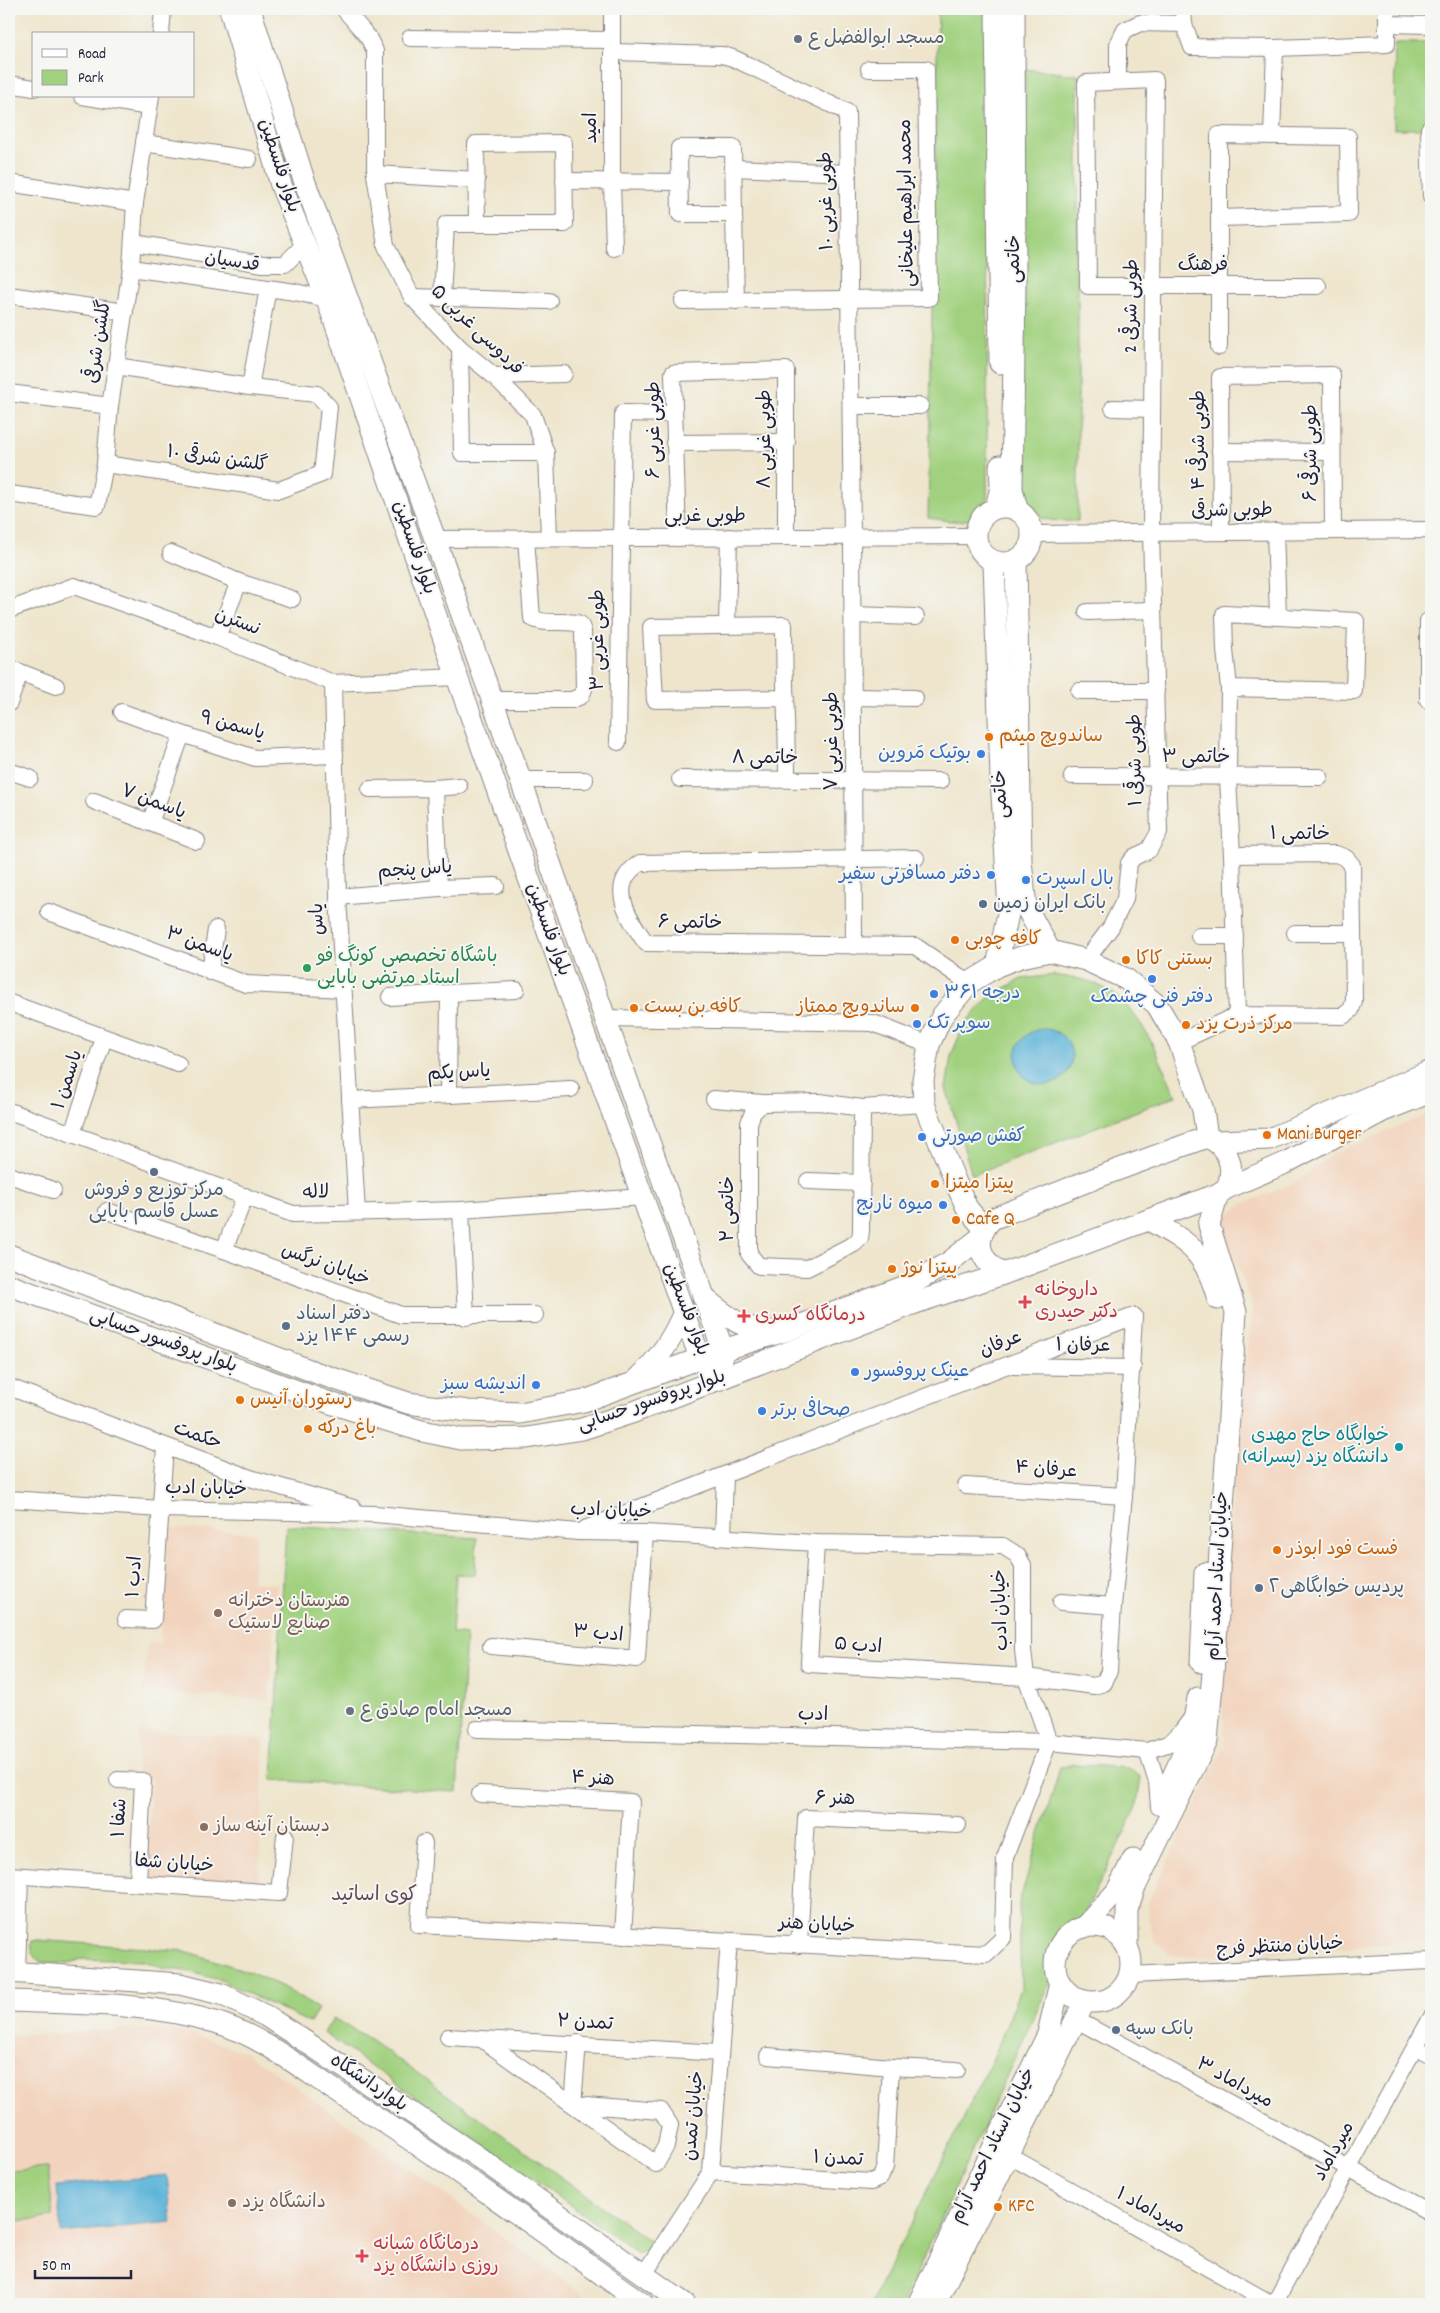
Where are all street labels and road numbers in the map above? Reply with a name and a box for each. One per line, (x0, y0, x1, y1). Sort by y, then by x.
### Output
street label: امید (579, 112, 606, 144)
street label: بلوار فلسطین (250, 115, 306, 217)
street label: محمد ابراهیم علیخانی (893, 119, 923, 287)
street label: طوبی غربی ۱۰ (814, 151, 842, 251)
street label: خاتمی (1002, 235, 1029, 283)
street label: قدسیان (202, 245, 262, 281)
street label: فرهنگ (1178, 253, 1228, 280)
street label: طوبی شرقی 2 (1117, 259, 1147, 353)
street label: فردوسی غربی ۵ (423, 279, 529, 383)
street label: گلشن شرقی (78, 298, 120, 386)
street label: طوبی غربی ۶ (642, 381, 669, 479)
street label: طوبی غربی ۸ (753, 389, 780, 489)
street label: طوبی شرقی ۴ (1185, 390, 1214, 490)
street label: طوبی شرقی ۶ (1297, 404, 1326, 502)
street label: گلشن شرقی ۱۰ (165, 438, 269, 480)
street label: طوبی شرقی (1191, 496, 1273, 526)
street label: بلوار فلسطین (384, 498, 442, 598)
street label: طوبی غربی (664, 504, 746, 531)
street label: طوبی غربی ۳ (586, 589, 613, 691)
street label: نسترن (210, 602, 264, 644)
street label: طوبی غربی ۷ (820, 691, 847, 791)
street label: یاسمن ۹ (196, 705, 268, 749)
street label: طوبی شرقی ۱ (1121, 713, 1151, 807)
street label: خاتمی ۳ (1162, 745, 1230, 772)
street label: خاتمی ۸ (732, 746, 798, 773)
street label: خاتمی (987, 769, 1017, 819)
street label: یاسمن ۷ (117, 778, 189, 828)
street label: خاتمی ۱ (1270, 822, 1330, 849)
street label: یاس پنجم (377, 855, 453, 887)
street label: بلوار فلسطین (518, 880, 576, 980)
street label: یاس (305, 902, 333, 936)
street label: خاتمی ۶ (657, 910, 723, 938)
street label: یاسمن ۳ (162, 921, 236, 971)
street label: یاسمن ۱ (47, 1047, 91, 1113)
street label: یاس یکم (427, 1059, 491, 1089)
street label: خاتمی ۲ (716, 1176, 743, 1242)
street label: لاله (302, 1180, 330, 1208)
street label: خیابان نرگس (277, 1238, 373, 1294)
street label: بلوار فلسطین (655, 1260, 715, 1360)
street label: بلوار پروفسور حسابی (86, 1303, 240, 1381)
street label: عرفان (976, 1325, 1026, 1365)
street label: عرفان ۱ (1055, 1333, 1111, 1361)
street label: بلوار پروفسور حسابی (574, 1364, 730, 1440)
street label: حکمت (169, 1416, 225, 1458)
street label: عرفان ۴ (1014, 1455, 1078, 1487)
street label: خیابان ادب (165, 1476, 247, 1504)
street label: خیابان استاد احمد آرام (1201, 1490, 1237, 1662)
street label: خیابان ادب (570, 1497, 652, 1527)
street label: ادب ۱ (121, 1555, 151, 1599)
street label: خیابان ادب (987, 1569, 1017, 1651)
street label: ادب ۳ (572, 1619, 624, 1651)
street label: ادب ۵ (833, 1632, 883, 1662)
street label: ادب (797, 1702, 829, 1730)
street label: هنر ۴ (571, 1765, 615, 1795)
street label: هنر ۶ (814, 1786, 856, 1814)
street label: شفا ۱ (106, 1798, 136, 1838)
street label: خیابان شفا (133, 1849, 215, 1881)
street label: خیابان هنر (776, 1910, 856, 1941)
street label: خیابان منتظر فرج (1216, 1931, 1344, 1965)
street label: تمدن ۲ (556, 2009, 614, 2039)
street label: بلواردانشگاه (324, 2048, 412, 2120)
street label: میرداماد ۳ (1191, 2052, 1277, 2116)
street label: خیابان استاد احمد آرام (945, 2064, 1043, 2228)
street label: خیابان تمدن (678, 2070, 712, 2162)
street label: میرداماد (1308, 2117, 1362, 2187)
street label: تمدن ۱ (812, 2145, 864, 2175)
street label: میرداماد ۱ (1110, 2182, 1190, 2242)

